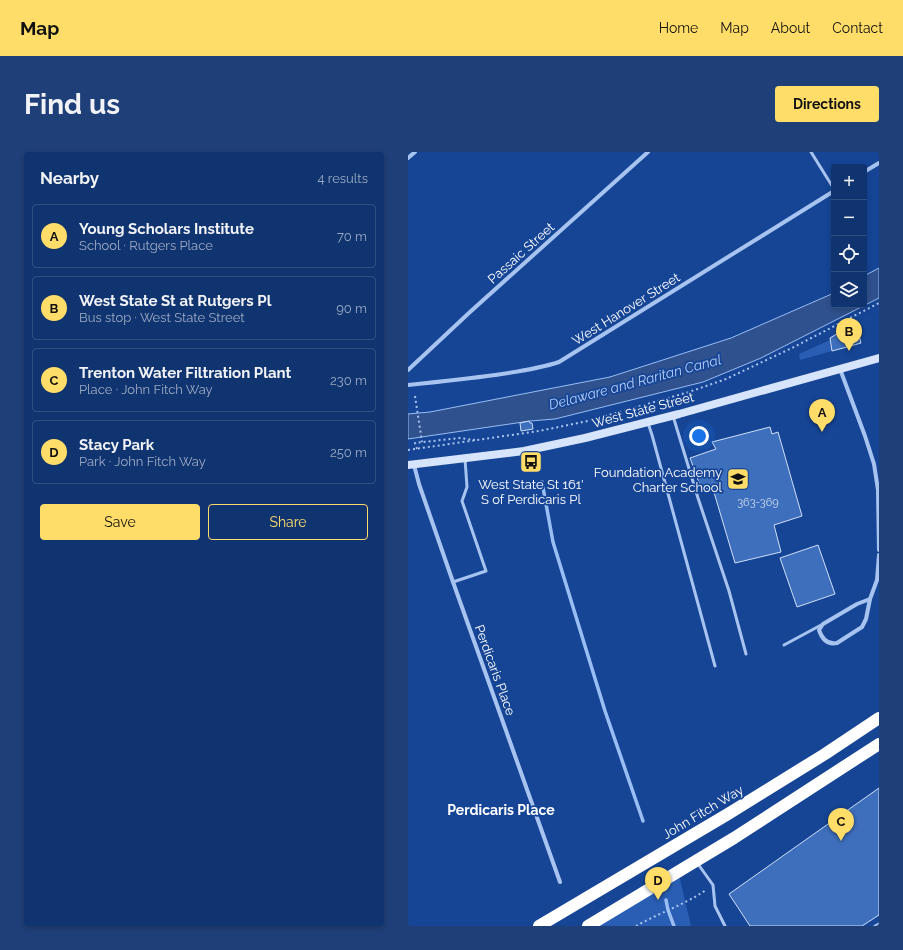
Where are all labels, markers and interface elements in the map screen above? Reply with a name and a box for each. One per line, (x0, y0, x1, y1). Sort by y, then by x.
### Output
text: Map (20, 17, 59, 39)
text: Home (659, 20, 698, 36)
text: Map (720, 20, 749, 36)
text: About (771, 20, 810, 36)
text: Contact (832, 20, 883, 36)
button: Directions (775, 86, 879, 122)
text: Find us (24, 88, 120, 121)
map controls (831, 164, 867, 308)
button: + (831, 164, 867, 200)
text: Nearby (40, 168, 99, 188)
text: 4 results (317, 171, 368, 186)
button: − (831, 200, 867, 236)
street label: Passaic Street (485, 219, 558, 287)
text: Young Scholars Institute (79, 220, 254, 238)
text: A (50, 229, 58, 244)
text: 70 m (337, 229, 367, 244)
button: locate (831, 236, 867, 272)
text: School · Rutgers Place (79, 238, 213, 253)
street label: West Hanover Street (569, 269, 683, 348)
button: layers (831, 272, 867, 308)
text: West State St at Rutgers Pl (79, 292, 271, 310)
text: B (50, 301, 58, 316)
text: 90 m (336, 301, 367, 316)
text: Bus stop · West State Street (79, 310, 245, 325)
pin: B (836, 318, 862, 351)
water label: Delaware and Raritan Canal (547, 351, 723, 413)
text: Trenton Water Filtration Plant (79, 364, 291, 382)
text: C (50, 373, 58, 388)
text: 230 m (330, 373, 367, 388)
text: Place · John Fitch Way (79, 382, 213, 397)
street label: West State Street (590, 389, 696, 431)
pin: A (809, 399, 835, 432)
your location (689, 426, 709, 446)
text: Stacy Park (79, 436, 154, 454)
text: D (49, 445, 59, 460)
text: 250 m (330, 445, 367, 460)
bus stop icon: West State St 161' S of Perdicaris Pl (518, 449, 544, 475)
text: Park · John Fitch Way (79, 454, 206, 469)
place label: Foundation Academy Charter School (594, 465, 722, 495)
school or university icon: Foundation Academy Charter School (725, 466, 751, 492)
place label: West State St 161' S of Perdicaris Pl (478, 477, 584, 507)
house number: 363-369 (737, 496, 779, 509)
button: Save (40, 504, 200, 540)
button: Share (208, 504, 368, 540)
street label: Perdicaris Place (472, 623, 519, 718)
street label: John Fitch Way (660, 782, 746, 842)
district label: Perdicaris Place (447, 802, 555, 818)
pin: C (828, 808, 854, 841)
pin: D (645, 867, 671, 900)

